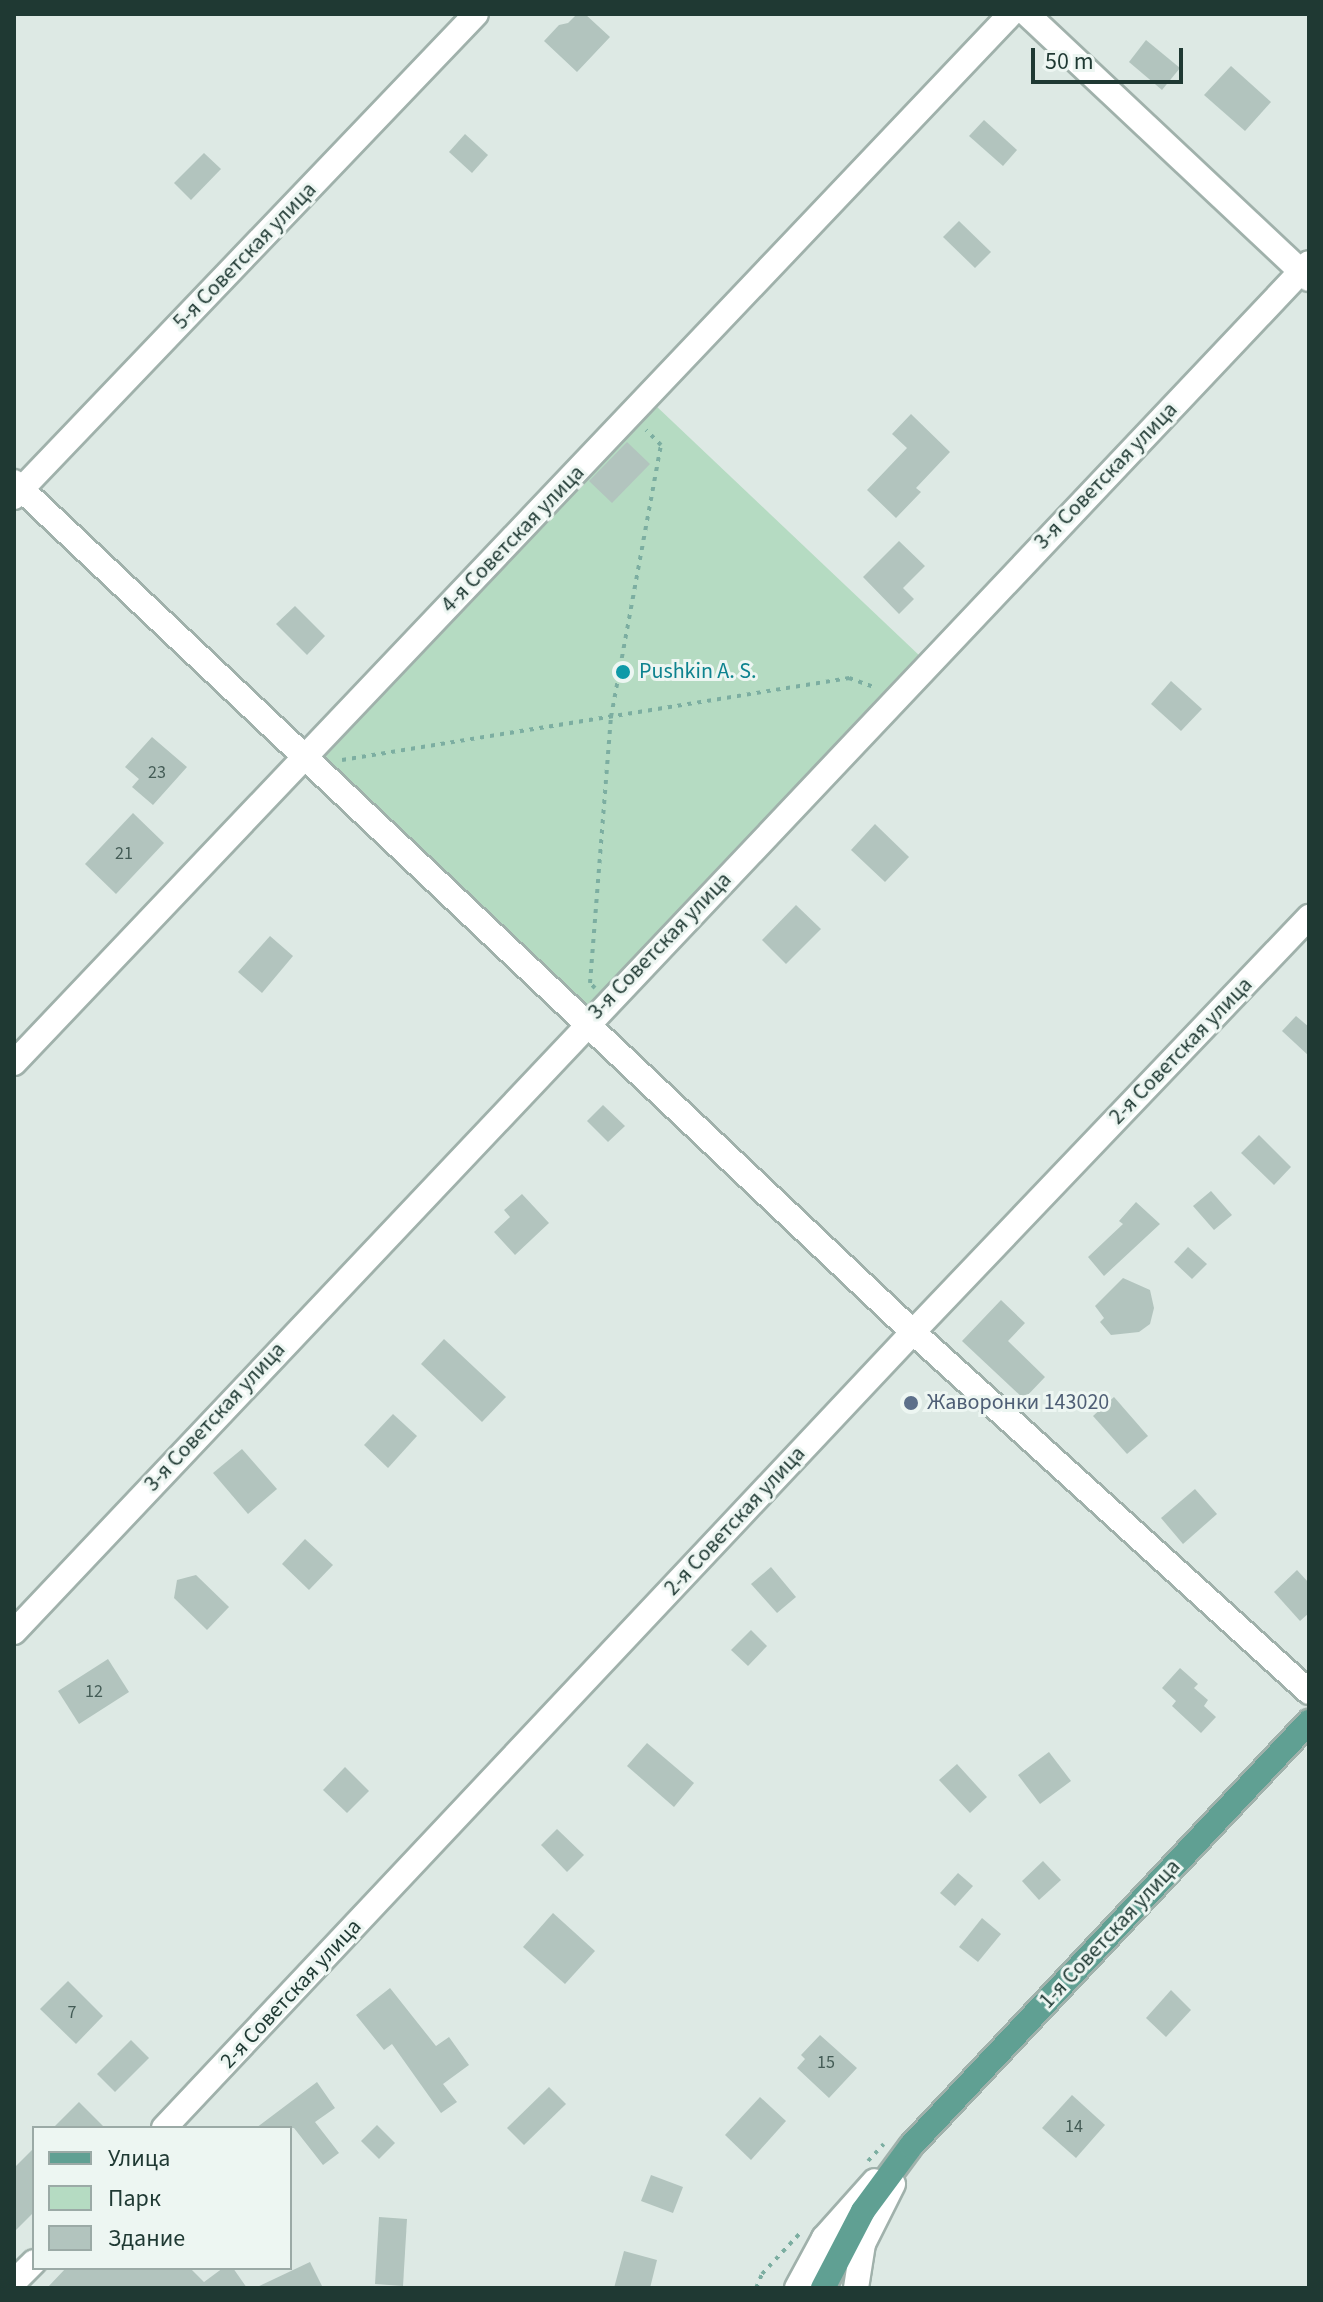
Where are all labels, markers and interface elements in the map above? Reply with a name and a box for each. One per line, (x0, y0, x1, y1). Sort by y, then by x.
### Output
scale bar (1035, 32, 1187, 82)
text: 50 m (1045, 44, 1094, 79)
street label: 5-я Советская улица (168, 177, 322, 335)
street label: 3-я Советская улица (1029, 397, 1183, 555)
street label: 4-я Советская улица (436, 460, 590, 618)
place label: Pushkin A. S. (639, 659, 756, 685)
marker: Pushkin A. S. (614, 663, 632, 681)
house number: 23 (148, 762, 166, 784)
house number: 21 (115, 843, 133, 865)
street label: 3-я Советская улица (583, 867, 737, 1025)
street label: 2-я Советская улица (1104, 972, 1258, 1130)
street label: 3-я Советская улица (139, 1337, 291, 1497)
place label: Жаворонки 143020 (927, 1390, 1109, 1416)
marker: Жаворонки 143020 (902, 1394, 920, 1412)
street label: 2-я Советская улица (659, 1441, 811, 1601)
house number: 12 (85, 1681, 103, 1703)
street label: 1-я Советская улица (1034, 1854, 1186, 2014)
street label: 2-я Советская улица (215, 1914, 367, 2074)
house number: 7 (68, 2002, 76, 2024)
house number: 15 (817, 2052, 835, 2074)
house number: 14 (1065, 2116, 1083, 2138)
legend (32, 2126, 292, 2270)
text: Улица (108, 2141, 170, 2176)
text: Парк (108, 2181, 161, 2216)
text: Здание (108, 2221, 185, 2256)

